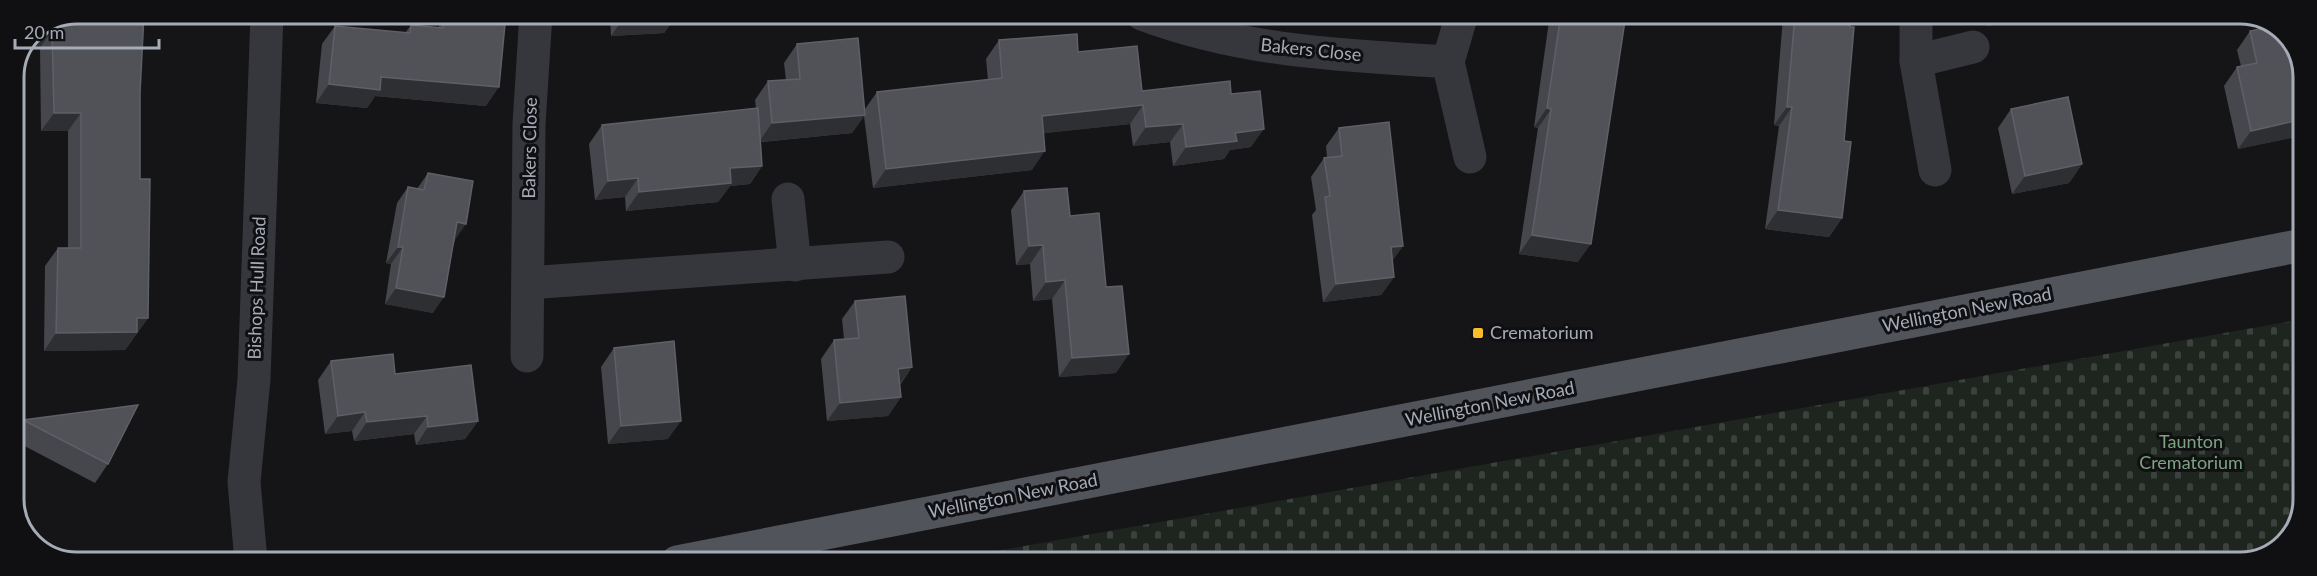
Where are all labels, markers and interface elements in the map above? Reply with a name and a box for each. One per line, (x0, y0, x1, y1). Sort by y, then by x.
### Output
scale bar (15, 12, 159, 50)
text: 20 m (24, 21, 64, 43)
street label: Bakers Close (1260, 33, 1363, 65)
street label: Bakers Close (517, 97, 541, 199)
street label: Bishops Hull Road (243, 216, 269, 360)
street label: Wellington New Road (1880, 282, 2053, 336)
place label: Crematorium (1490, 321, 1594, 343)
marker: Crematorium (1471, 326, 1485, 340)
street label: Wellington New Road (1403, 376, 1576, 430)
park label: Taunton Crematorium (2139, 430, 2243, 473)
street label: Wellington New Road (926, 468, 1099, 522)

